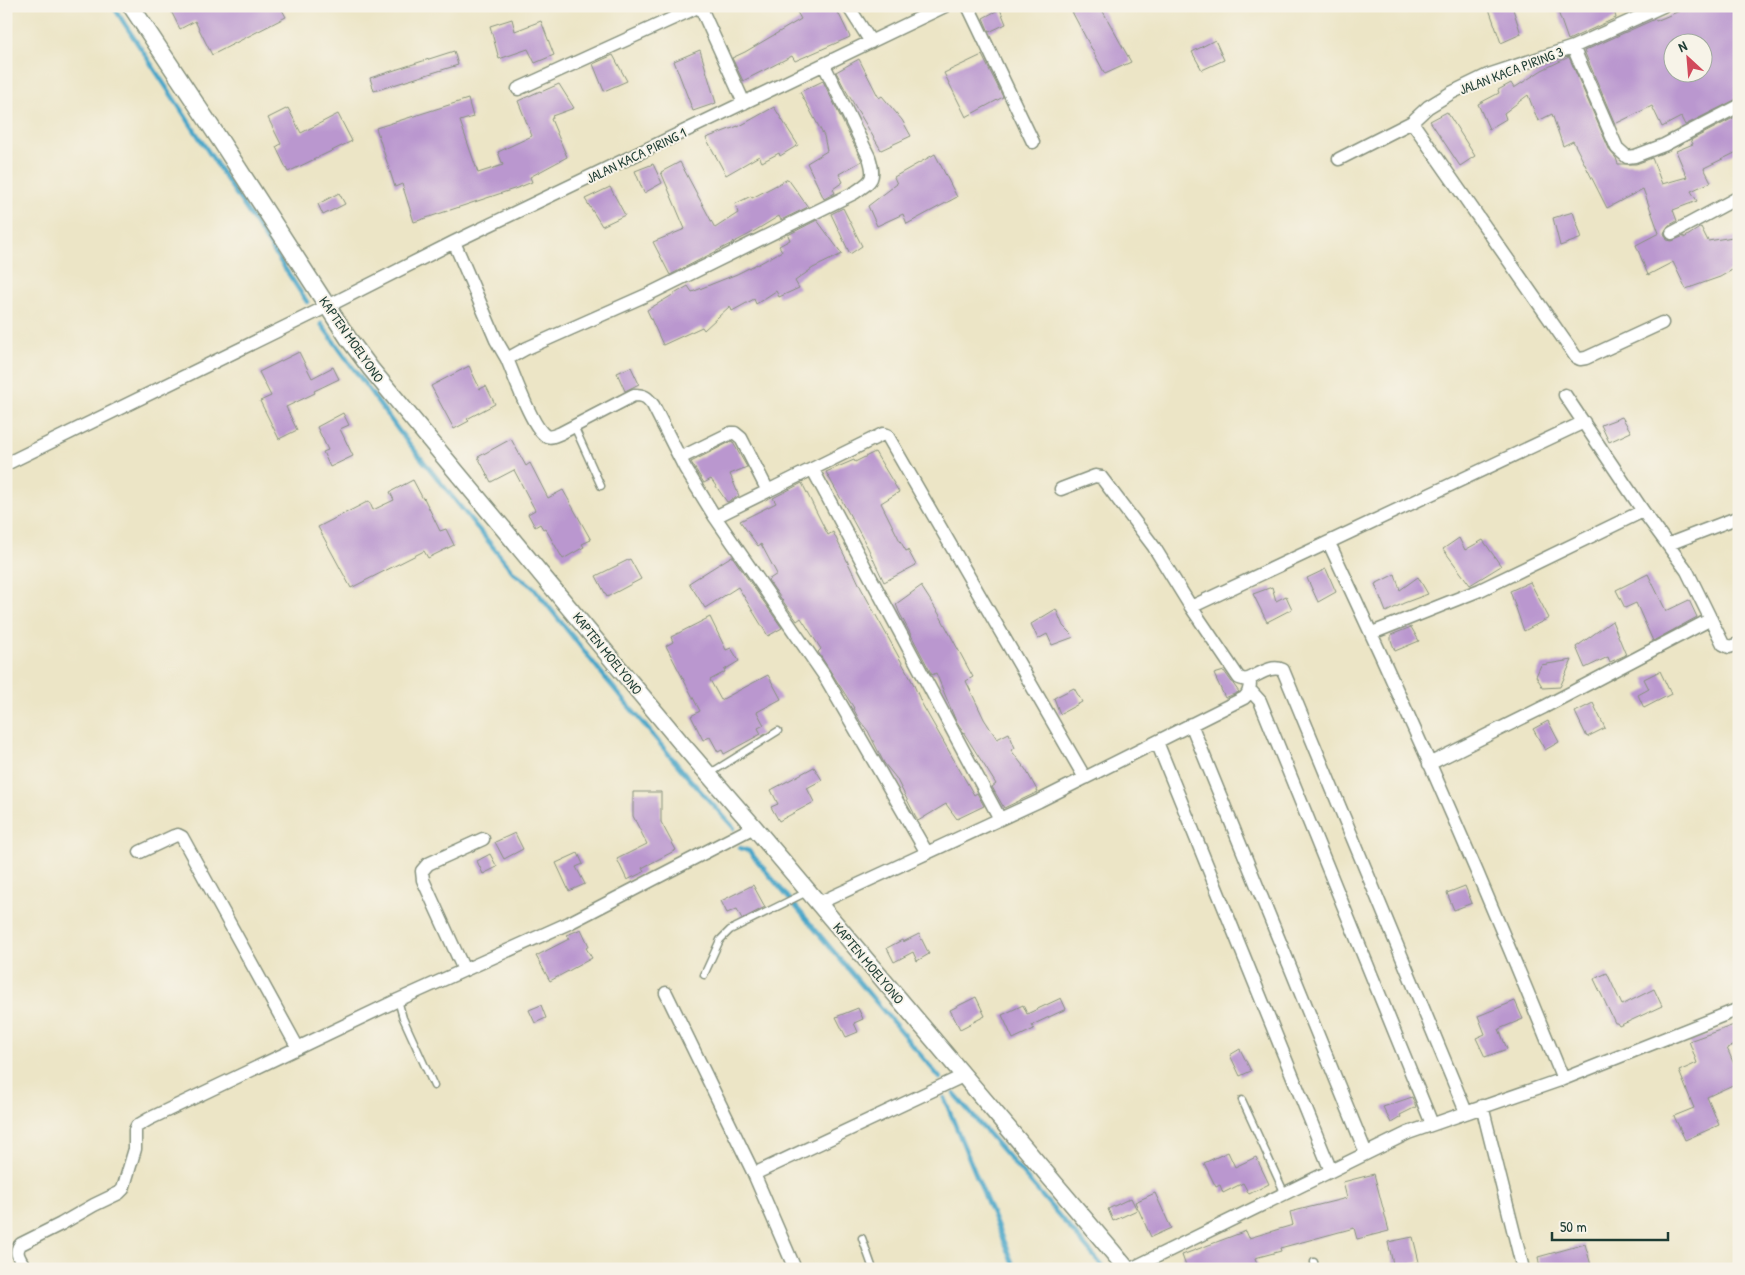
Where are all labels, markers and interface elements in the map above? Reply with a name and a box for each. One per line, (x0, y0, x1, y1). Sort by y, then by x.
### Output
north arrow (1662, 32, 1712, 82)
text: N (1675, 35, 1690, 56)
street label: JALAN KACA PIRING 3 (1456, 41, 1566, 99)
street label: JALAN KACA PIRING 1 (583, 123, 689, 187)
street label: KAPTEN MOELYONO (315, 292, 389, 386)
street label: KAPTEN MOELYONO (569, 608, 647, 698)
street label: KAPTEN MOELYONO (829, 918, 909, 1008)
scale bar (1552, 1210, 1669, 1242)
text: 50 m (1560, 1216, 1587, 1237)

